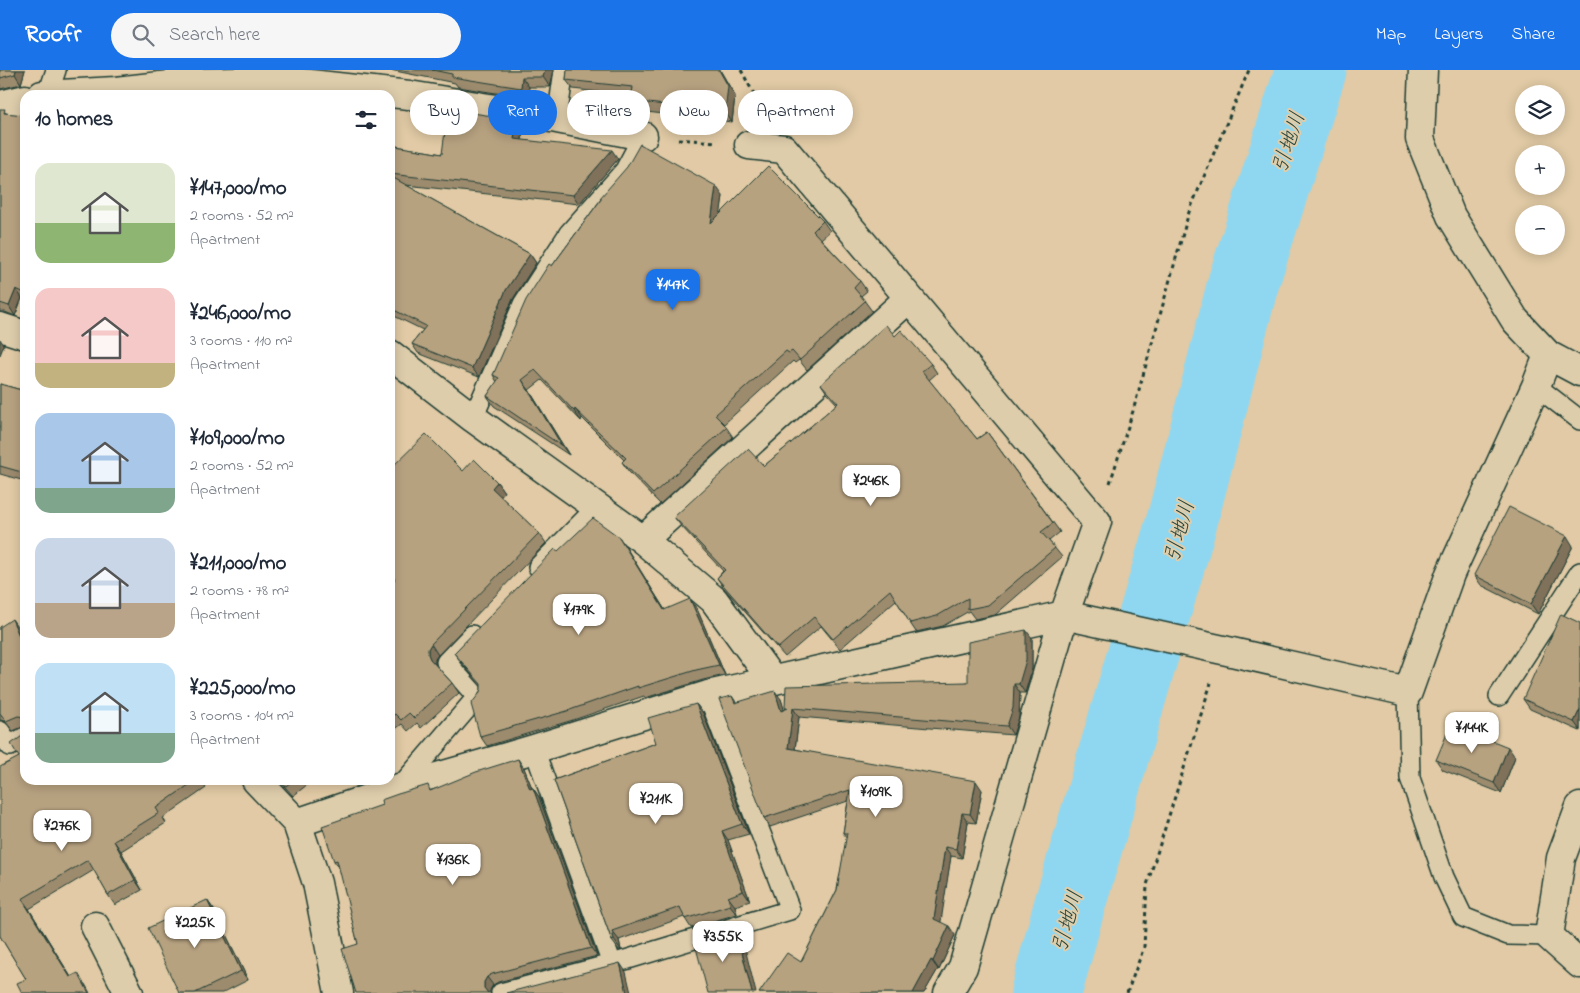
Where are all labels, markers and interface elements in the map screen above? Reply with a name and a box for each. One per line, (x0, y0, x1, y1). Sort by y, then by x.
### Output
search box (111, 13, 461, 58)
text: Roofr (25, 18, 81, 53)
icon: search (129, 21, 157, 49)
text: Search here (169, 22, 260, 49)
text: Map (1376, 22, 1406, 48)
text: Layers (1434, 22, 1484, 48)
text: Share (1512, 22, 1555, 48)
map controls (1515, 85, 1565, 255)
button: layers (1515, 85, 1565, 135)
chip: Buy (410, 90, 478, 135)
chip: Rent (488, 90, 557, 135)
chip: Filters (567, 90, 650, 135)
chip: New (660, 90, 728, 135)
chip: Apartment (738, 90, 853, 135)
text: 10 homes (35, 105, 113, 135)
icon: filters (352, 106, 380, 134)
water label: 引地川 (1266, 108, 1314, 177)
button: + (1515, 145, 1565, 195)
text: ¥147,000/mo (190, 174, 287, 204)
icon: home (75, 183, 135, 243)
text: 2 rooms · 52 m² (190, 204, 294, 228)
button: − (1515, 205, 1565, 255)
text: Apartment (190, 228, 260, 252)
pin: ¥147K (638, 268, 708, 311)
text: ¥147K (657, 273, 689, 297)
text: ¥246,000/mo (190, 299, 291, 329)
icon: home (75, 308, 135, 368)
text: 3 rooms · 110 m² (190, 329, 292, 353)
text: Apartment (190, 353, 260, 377)
text: ¥109,000/mo (190, 424, 285, 454)
icon: home (75, 433, 135, 493)
text: 2 rooms · 52 m² (190, 454, 294, 478)
pin: ¥246K (836, 464, 906, 507)
text: ¥246K (853, 469, 889, 493)
text: Apartment (190, 478, 260, 502)
water label: 引地川 (1158, 497, 1204, 566)
text: ¥211,000/mo (190, 549, 287, 579)
icon: home (75, 558, 135, 618)
text: 2 rooms · 78 m² (190, 579, 289, 603)
pin: ¥179K (544, 594, 614, 636)
text: ¥179K (564, 598, 594, 622)
text: Apartment (190, 603, 260, 627)
text: ¥225,000/mo (190, 674, 296, 704)
icon: home (75, 683, 135, 743)
text: 3 rooms · 104 m² (190, 704, 294, 728)
pin: ¥144K (1437, 712, 1507, 754)
text: ¥144K (1456, 716, 1488, 740)
text: Apartment (190, 728, 260, 752)
pin: ¥109K (841, 776, 911, 818)
text: ¥109K (861, 780, 891, 804)
pin: ¥211K (621, 782, 691, 825)
text: ¥211K (640, 787, 672, 811)
pin: ¥276K (27, 810, 97, 852)
text: ¥276K (44, 814, 80, 838)
pin: ¥136K (418, 844, 488, 886)
text: ¥136K (437, 848, 469, 872)
water label: 引地川 (1046, 887, 1092, 956)
pin: ¥225K (160, 906, 230, 949)
text: ¥225K (175, 911, 215, 935)
pin: ¥355K (688, 920, 758, 963)
text: ¥355K (704, 925, 742, 949)

